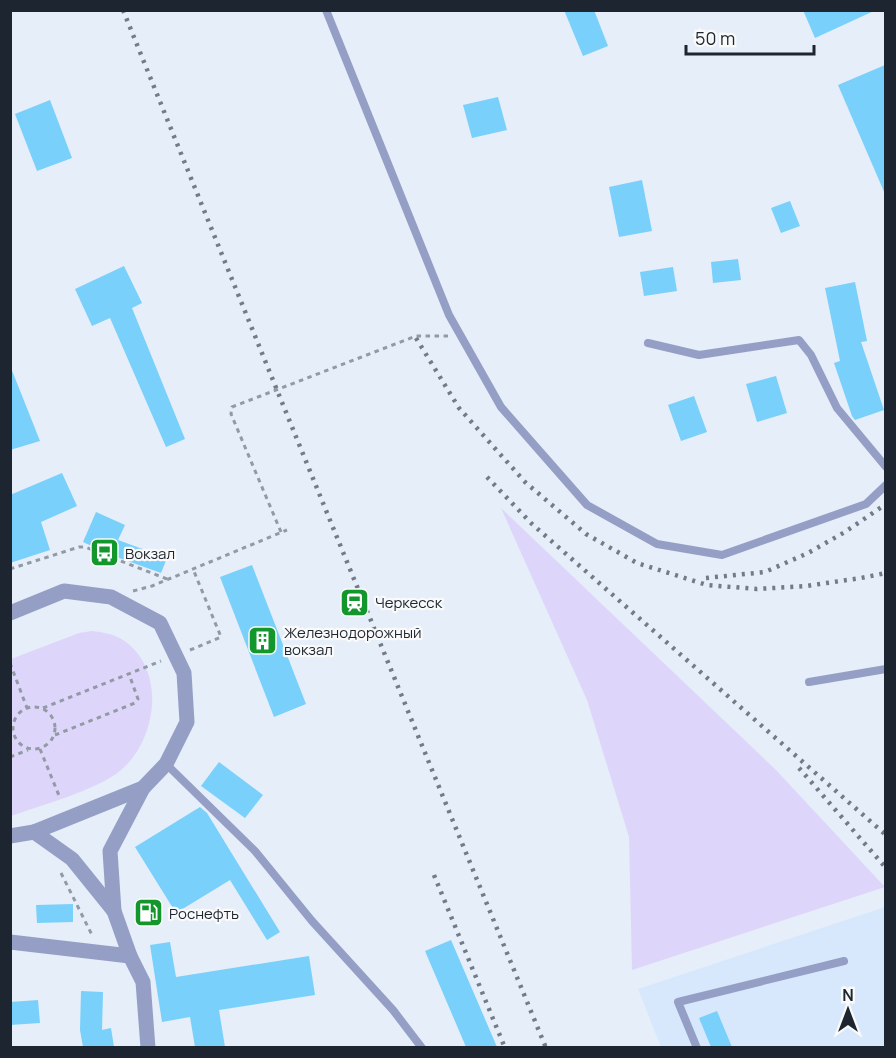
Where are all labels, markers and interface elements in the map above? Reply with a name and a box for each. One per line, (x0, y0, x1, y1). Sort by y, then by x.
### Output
scale bar (686, 18, 814, 56)
text: 50 m (695, 26, 735, 50)
bus stop icon: Вокзал (88, 537, 120, 569)
place label: Вокзал (125, 543, 175, 564)
station icon: Черкесск (338, 586, 370, 618)
place label: Черкесск (375, 592, 443, 613)
place label: Железнодорожный вокзал (284, 622, 422, 660)
building icon: Железнодорожный вокзал (247, 625, 279, 657)
fuel station icon: Роснефть (132, 897, 164, 929)
place label: Роснефть (169, 903, 239, 924)
north arrow (818, 980, 878, 1040)
text: N (842, 984, 854, 1006)

